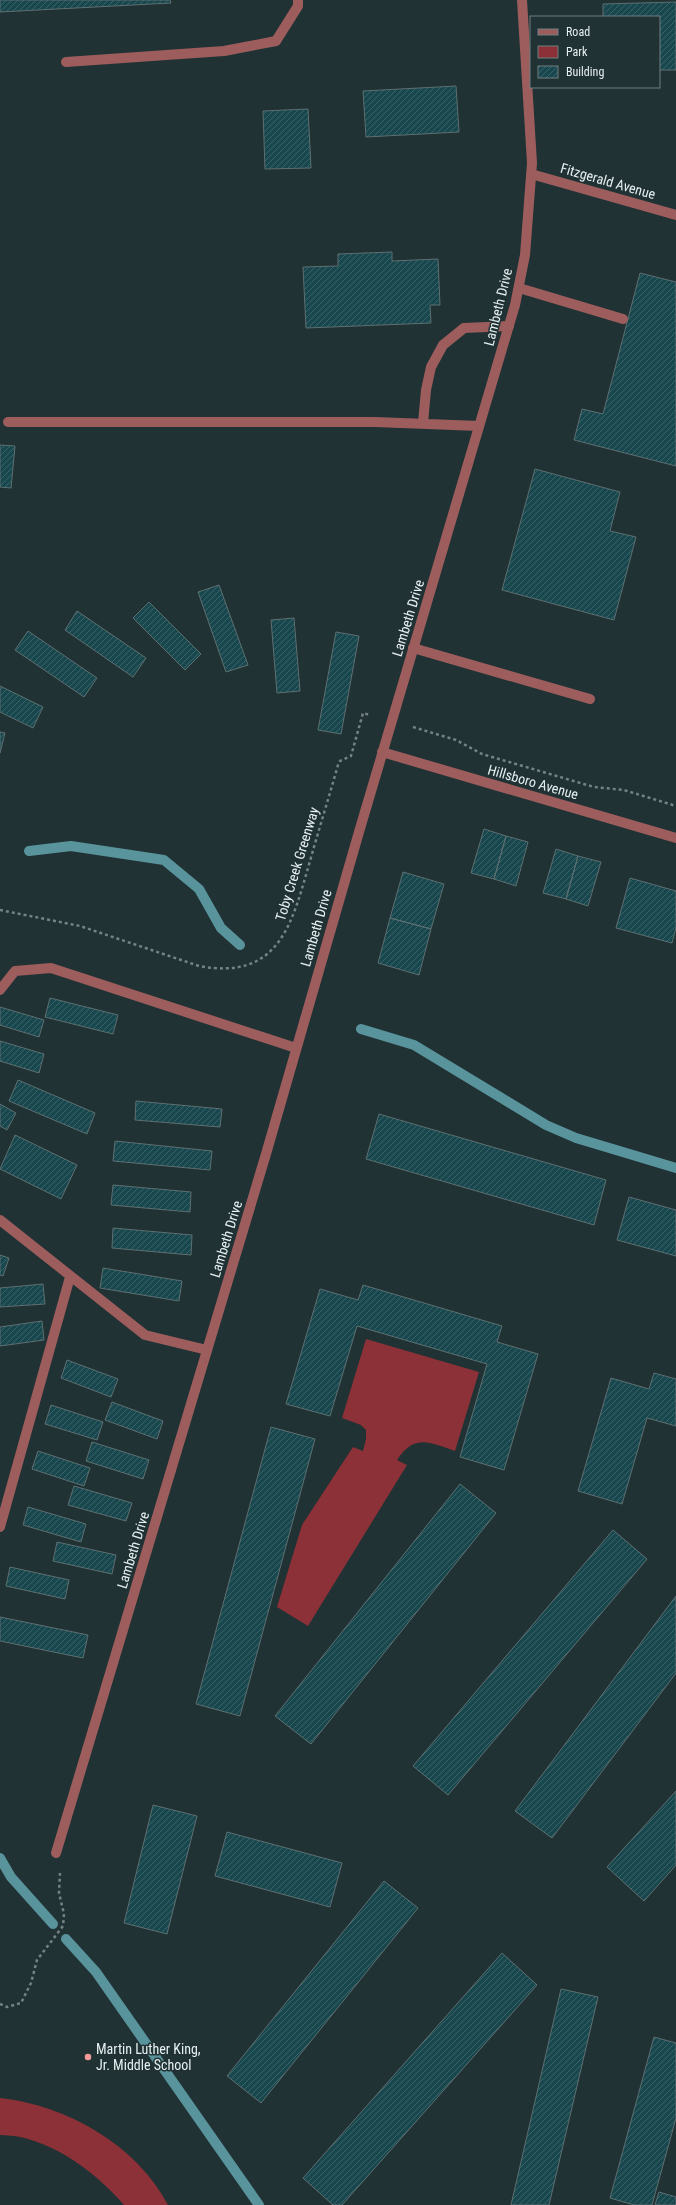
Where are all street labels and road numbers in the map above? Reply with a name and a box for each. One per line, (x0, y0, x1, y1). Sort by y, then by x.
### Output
street label: Fitzgerald Avenue (559, 160, 658, 202)
street label: Lambeth Drive (481, 266, 515, 347)
street label: Lambeth Drive (389, 577, 427, 658)
street label: Hillsboro Avenue (486, 761, 580, 803)
street label: Toby Creek Greenway (272, 805, 322, 923)
street label: Lambeth Drive (297, 887, 335, 968)
street label: Lambeth Drive (207, 1198, 245, 1279)
street label: Lambeth Drive (114, 1509, 152, 1590)

